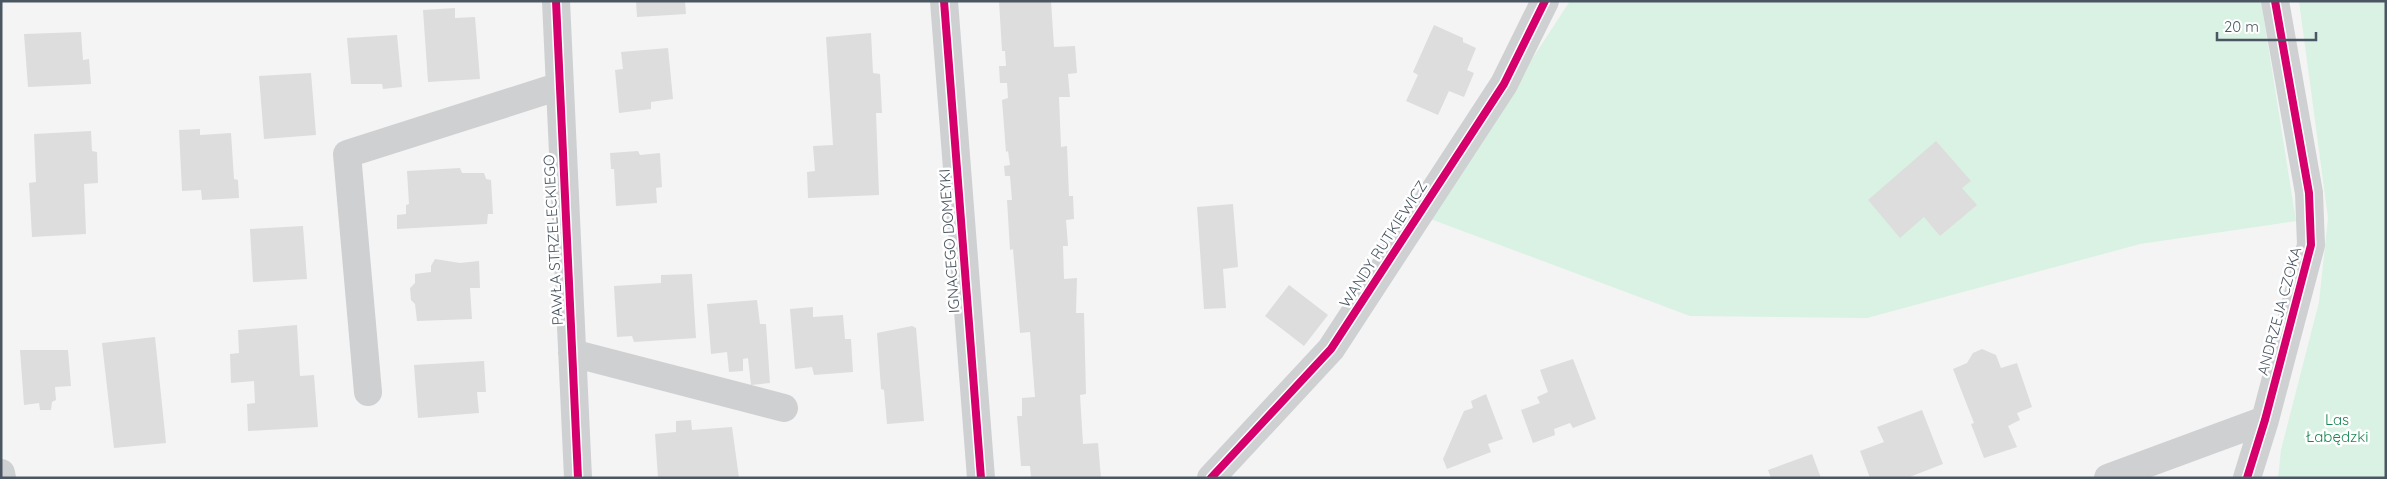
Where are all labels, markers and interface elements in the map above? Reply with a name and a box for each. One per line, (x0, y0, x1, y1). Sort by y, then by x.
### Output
scale bar (2217, 10, 2316, 42)
text: 20 m (2224, 17, 2259, 36)
street label: PAWŁA STRZELECKIEGO (539, 154, 567, 326)
street label: IGNACEGO DOMEYKI (934, 168, 964, 314)
street label: WANDY RUTKIEWICZ (1335, 177, 1431, 311)
street label: ANDRZEJA CZOKA (2253, 244, 2305, 377)
park label: Las Łabędzki (2306, 410, 2368, 446)

